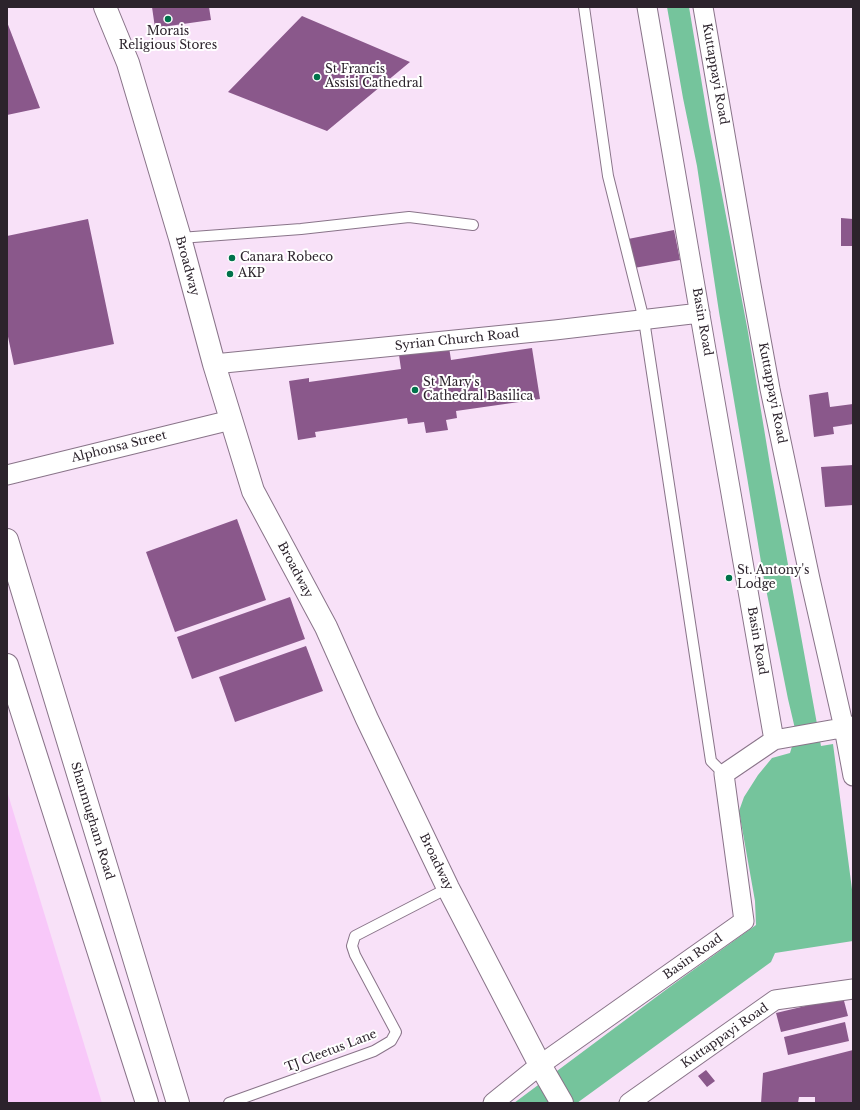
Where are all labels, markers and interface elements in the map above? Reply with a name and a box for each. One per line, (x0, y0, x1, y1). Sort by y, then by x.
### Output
marker: Morais Religious Stores (163, 14, 173, 24)
street label: Kuttappayi Road (699, 22, 731, 126)
place label: Morais Religious Stores (119, 25, 217, 53)
place label: St Francis Assisi Cathedral (325, 63, 423, 91)
marker: St Francis Assisi Cathedral (312, 72, 322, 82)
street label: Broadway (172, 234, 202, 298)
place label: Canara Robeco (240, 251, 333, 265)
marker: Canara Robeco (227, 253, 237, 263)
place label: AKP (238, 267, 265, 281)
marker: AKP (225, 269, 235, 279)
street label: Basin Road (689, 287, 715, 357)
street label: Syrian Church Road (394, 326, 520, 354)
street label: Kuttappayi Road (755, 341, 789, 445)
place label: St Mary's Cathedral Basilica (423, 376, 533, 404)
marker: St Mary's Cathedral Basilica (410, 385, 420, 395)
street label: Alphonsa Street (70, 428, 168, 466)
street label: Broadway (274, 539, 316, 601)
place label: St. Antony's Lodge (737, 564, 809, 592)
marker: St. Antony's Lodge (724, 573, 734, 583)
street label: Basin Road (744, 606, 770, 676)
street label: Shanmugham Road (67, 760, 117, 882)
street label: Broadway (416, 831, 456, 893)
street label: Basin Road (661, 931, 725, 983)
street label: Kuttappayi Road (679, 1001, 771, 1071)
street label: TJ Cleetus Lane (283, 1027, 379, 1075)

